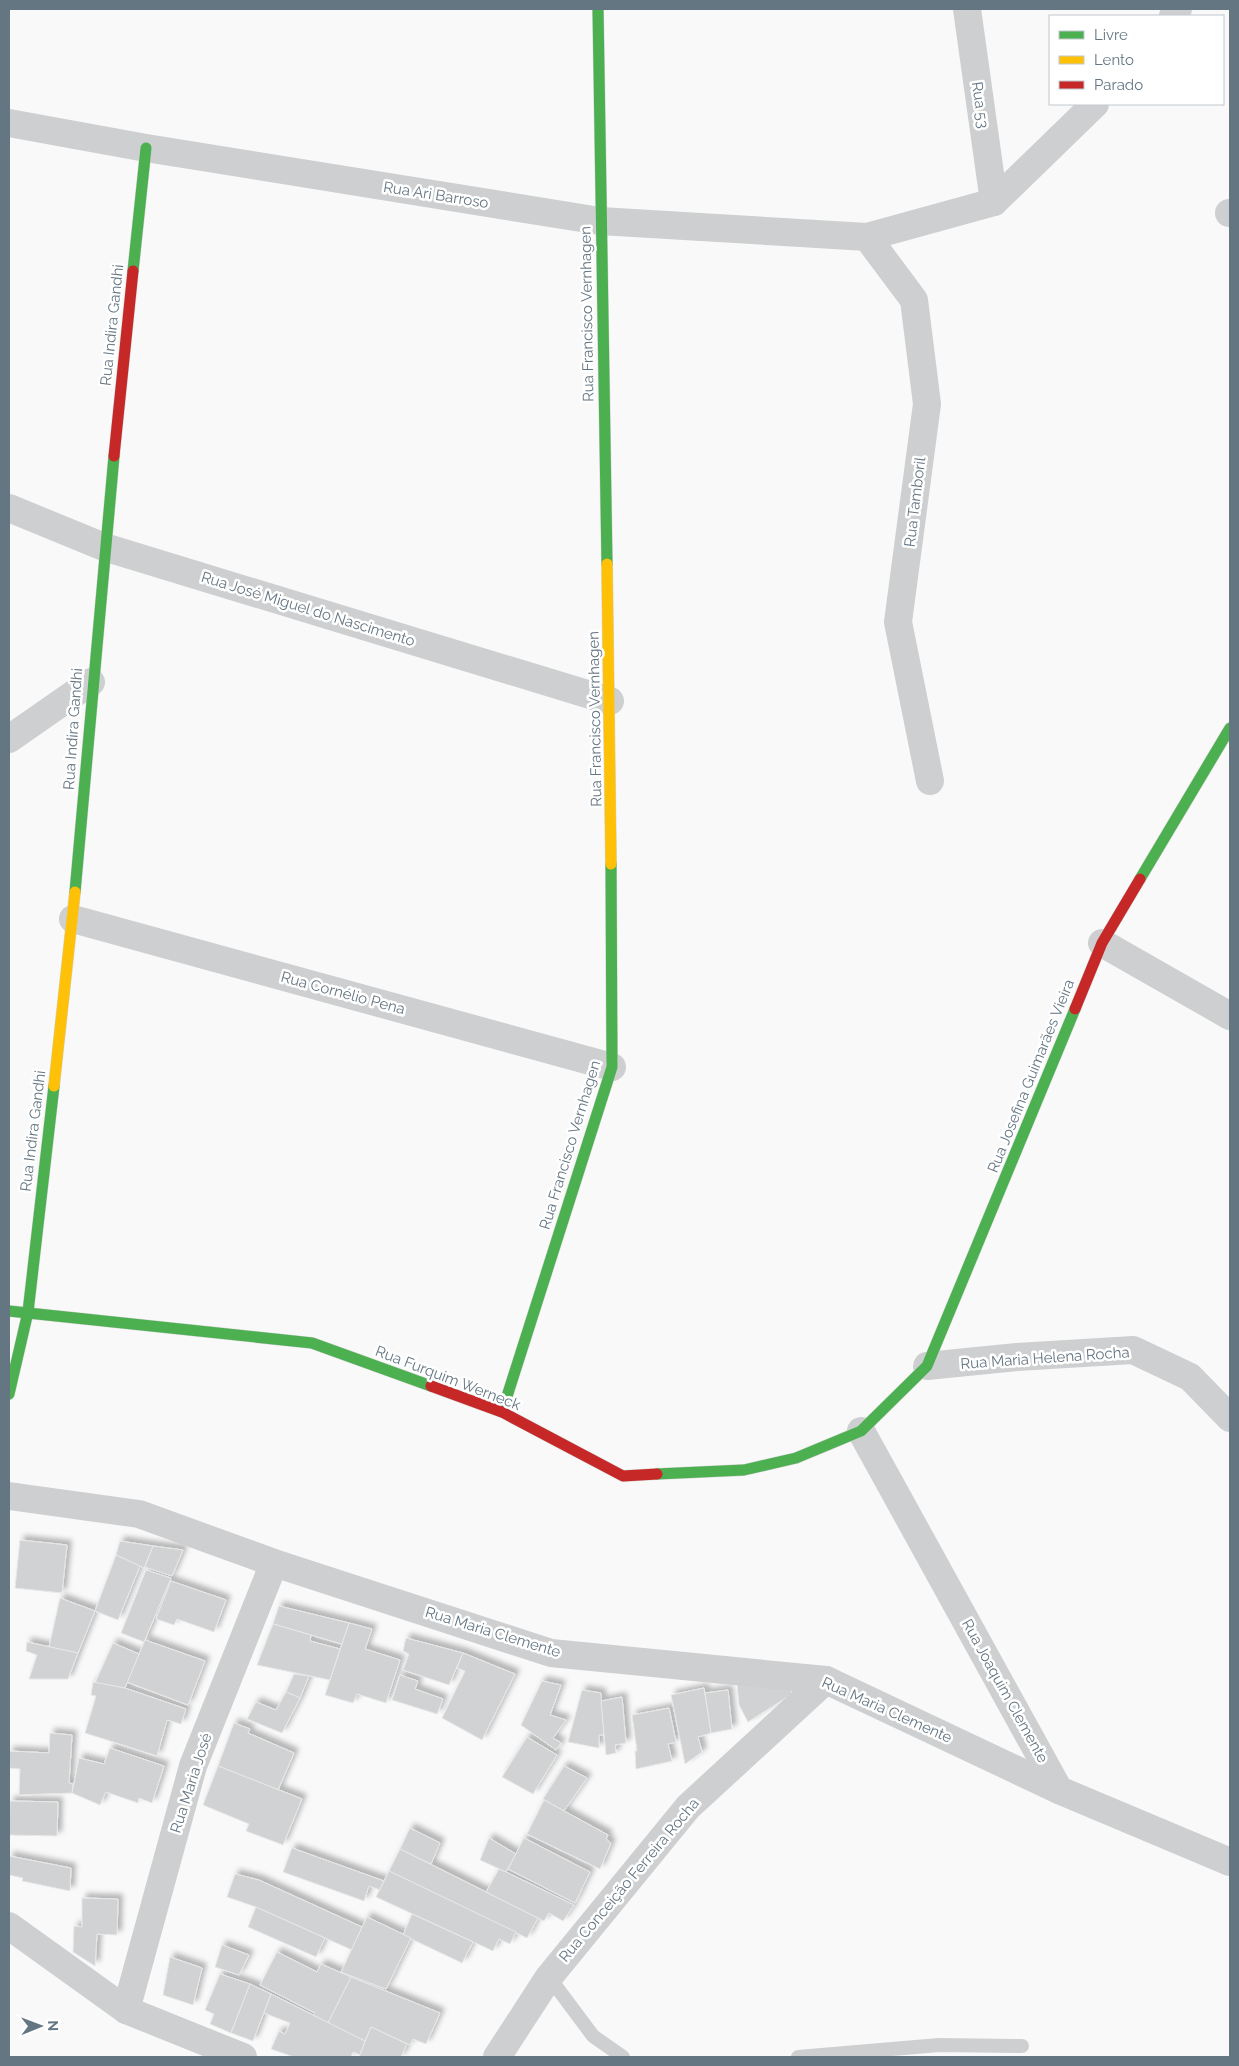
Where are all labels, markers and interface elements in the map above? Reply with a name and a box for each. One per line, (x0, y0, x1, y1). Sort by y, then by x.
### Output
legend (1049, 15, 1224, 105)
text: Livre (1094, 26, 1128, 44)
text: Lento (1094, 51, 1134, 69)
text: Parado (1094, 76, 1143, 94)
street label: Rua 53 (968, 81, 992, 129)
street label: Rua Ari Barroso (382, 178, 490, 212)
street label: Rua Francisco Vernhagen (576, 226, 598, 402)
street label: Rua Indira Gandhi (97, 263, 127, 387)
street label: Rua Tamboril (901, 455, 930, 548)
street label: Rua José Miguel do Nascimento (199, 568, 417, 650)
street label: Rua Francisco Vernhagen (584, 631, 606, 807)
street label: Rua Indira Gandhi (60, 668, 86, 790)
street label: Rua Cornélio Pena (279, 968, 407, 1018)
street label: Rua Josefina Guimarães Vieira (984, 977, 1078, 1175)
street label: Rua Francisco Vernhagen (536, 1058, 604, 1232)
street label: Rua Indira Gandhi (17, 1069, 49, 1193)
street label: Rua Furquim Werneck (373, 1342, 523, 1414)
street label: Rua Maria Helena Rocha (960, 1343, 1130, 1373)
street label: Rua Maria Clemente (423, 1603, 563, 1661)
street label: Rua Joaquim Clemente (958, 1616, 1052, 1766)
street label: Rua Maria Clemente (819, 1673, 955, 1747)
street label: Rua Maria José (166, 1731, 216, 1835)
street label: Rua Conceição Ferreira Rocha (555, 1794, 703, 1966)
north arrow (15, 2001, 65, 2051)
text: N (45, 2020, 61, 2031)

